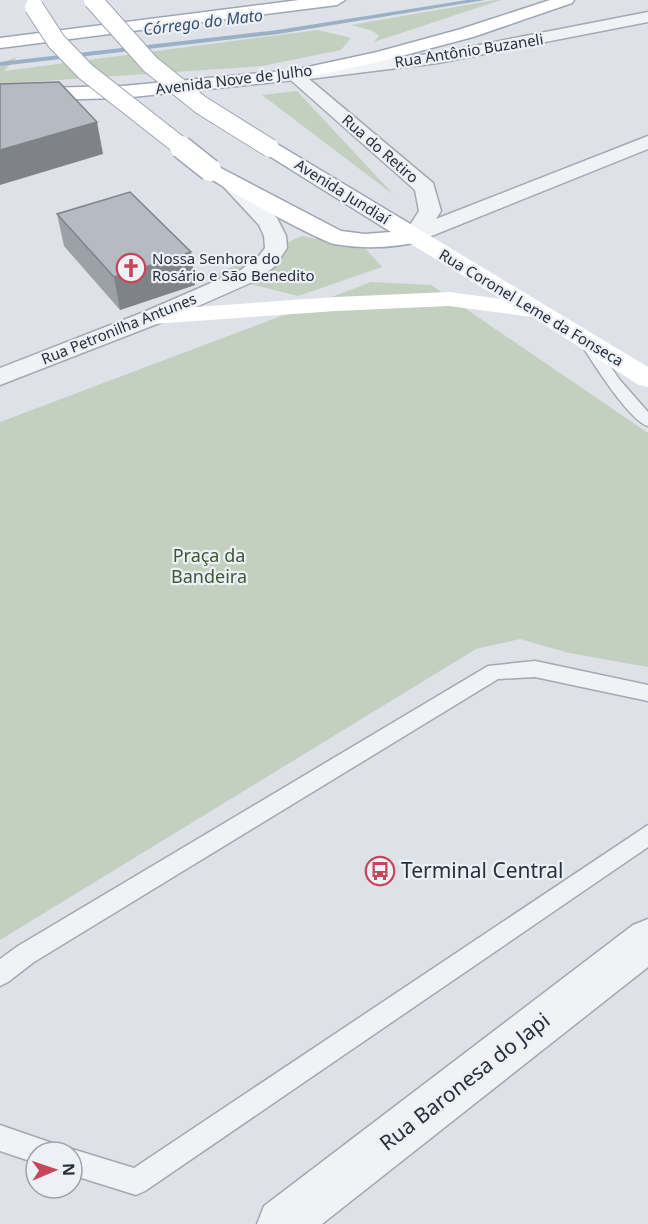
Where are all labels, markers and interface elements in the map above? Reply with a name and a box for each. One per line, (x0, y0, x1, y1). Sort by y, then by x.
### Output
water label: Córrego do Mato (142, 4, 264, 40)
street label: Rua Antônio Buzaneli (393, 28, 545, 72)
street label: Avenida Nove de Julho (154, 59, 313, 99)
street label: Rua do Retiro (338, 109, 423, 187)
street label: Avenida Jundiaí (291, 154, 395, 229)
street label: Rua Coronel Leme da Fonseca (436, 244, 627, 370)
place label: Nossa Senhora do Rosário e São Benedito (152, 248, 315, 285)
church icon: Nossa Senhora do Rosário e São Benedito (115, 252, 147, 284)
street label: Rua Petronilha Antunes (38, 288, 199, 368)
park label: Praça da Bandeira (171, 543, 247, 588)
bus stop icon: Terminal Central (364, 855, 396, 887)
place label: Terminal Central (401, 856, 564, 884)
street label: Rua Baronesa do Japi (374, 1006, 555, 1156)
north arrow (24, 1140, 84, 1200)
text: N (58, 1163, 80, 1176)

